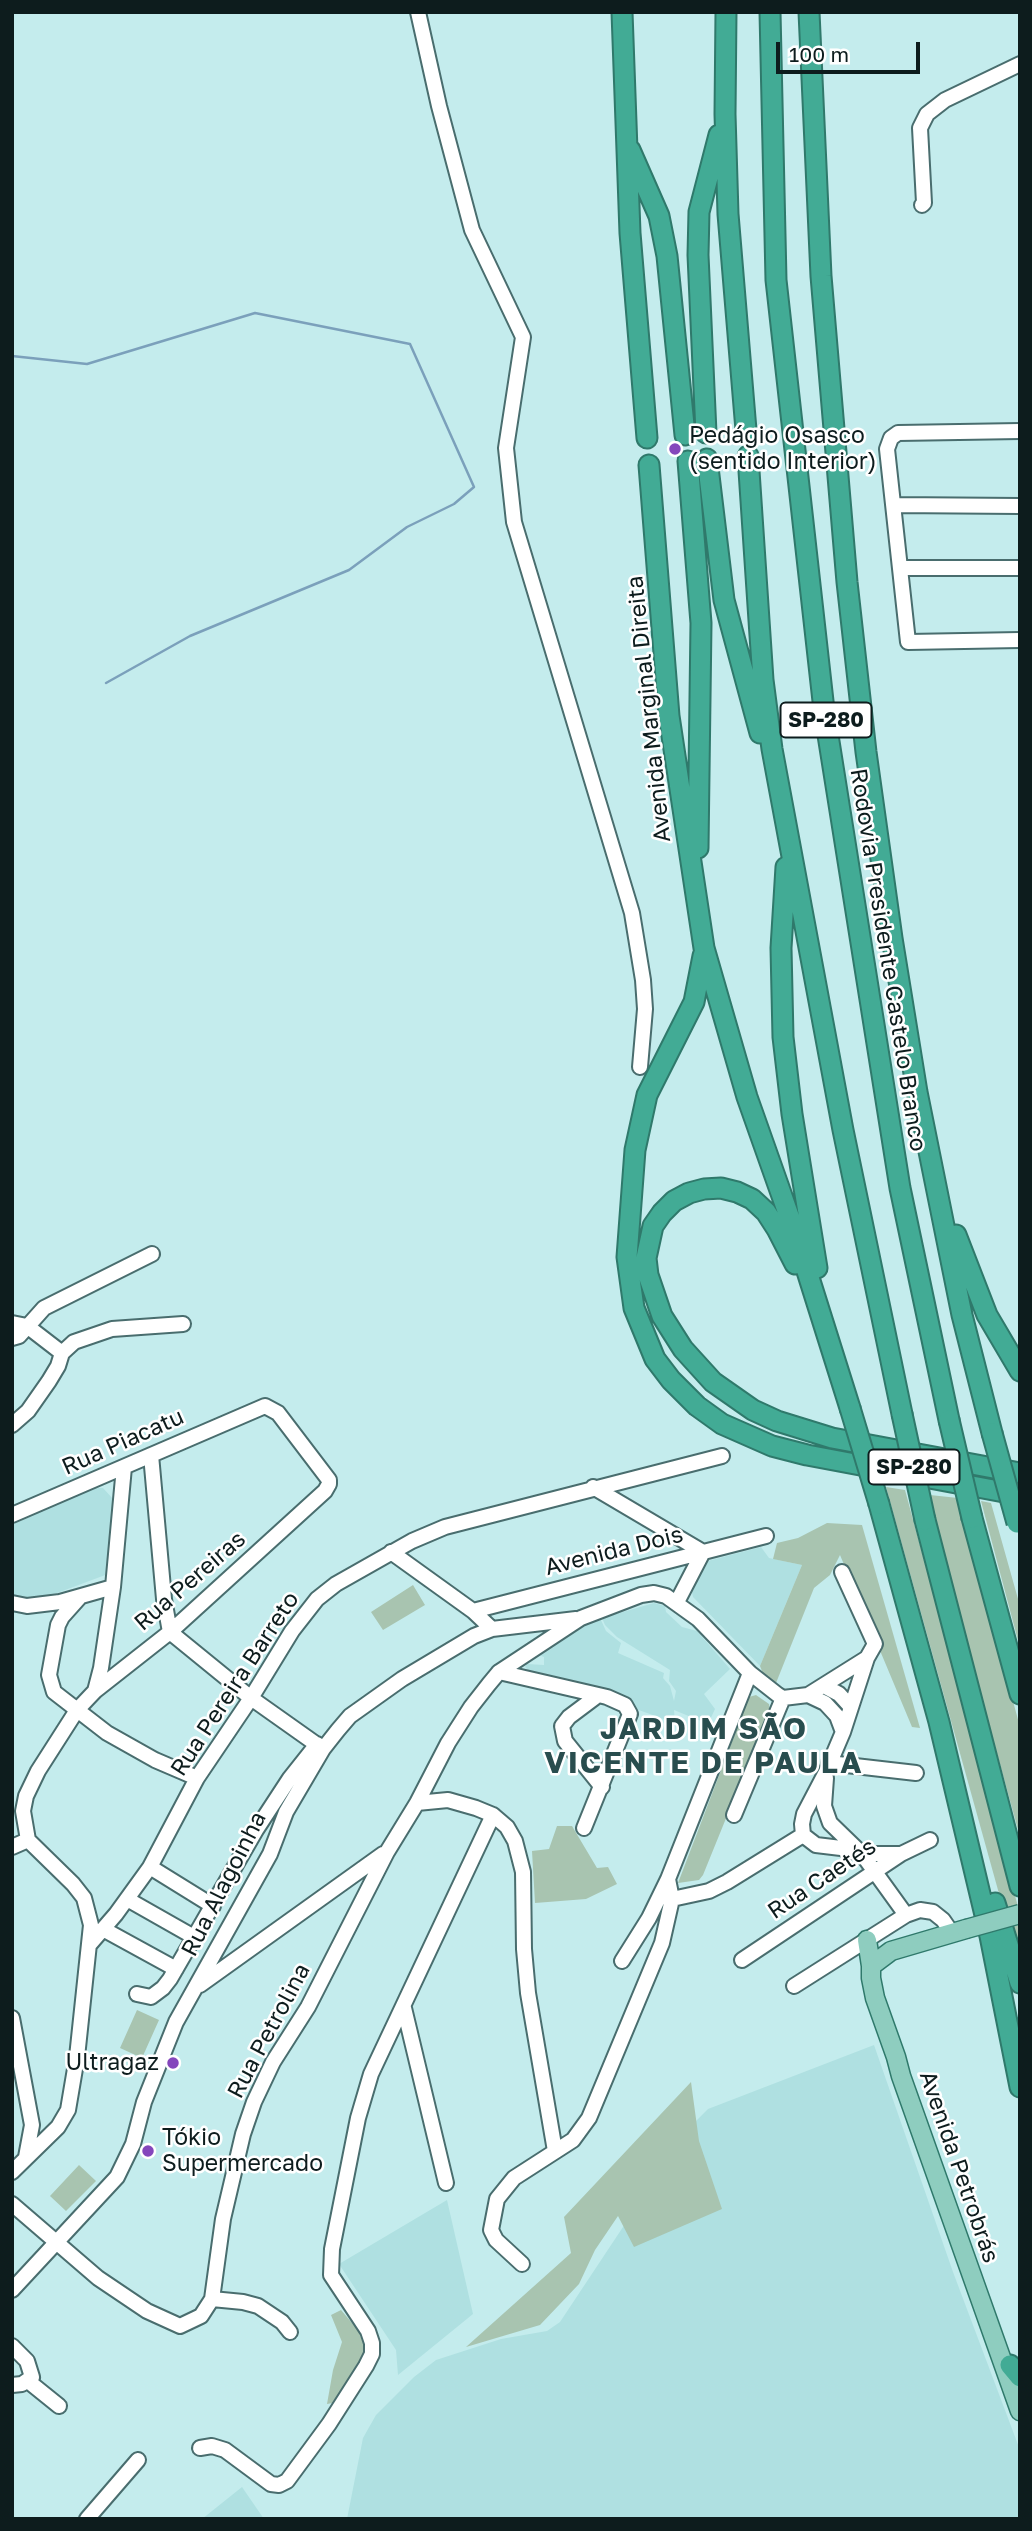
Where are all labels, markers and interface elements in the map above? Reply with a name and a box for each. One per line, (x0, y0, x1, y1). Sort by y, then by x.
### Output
scale bar (780, 28, 923, 72)
text: 100 m (789, 41, 849, 67)
place label: Pedágio Osasco (sentido Interior) (689, 422, 877, 476)
marker: Pedágio Osasco (sentido Interior) (667, 441, 683, 457)
street label: Avenida Marginal Direita (621, 574, 677, 844)
road number: SP-280 (780, 702, 872, 738)
street label: Rodovia Presidente Castelo Branco (844, 767, 932, 1153)
street label: Rua Piacatu (58, 1403, 188, 1481)
road number: SP-280 (869, 1450, 960, 1484)
street label: Avenida Dois (542, 1521, 686, 1581)
street label: Rua Pereiras (129, 1525, 251, 1637)
street label: Rua Pereira Barreto (165, 1587, 305, 1781)
district label: JARDIM SÃO VICENTE DE PAULA (546, 1711, 862, 1782)
street label: Rua Alagoinha (176, 1807, 272, 1961)
street label: Rua Caetés (763, 1833, 881, 1925)
street label: Rua Petrolina (222, 1959, 316, 2103)
place label: Ultragaz (66, 2049, 159, 2077)
marker: Ultragaz (165, 2055, 181, 2071)
street label: Avenida Petrobrás (913, 2067, 1005, 2267)
place label: Tókio Supermercado (162, 2124, 323, 2178)
marker: Tókio Supermercado (140, 2143, 156, 2159)

